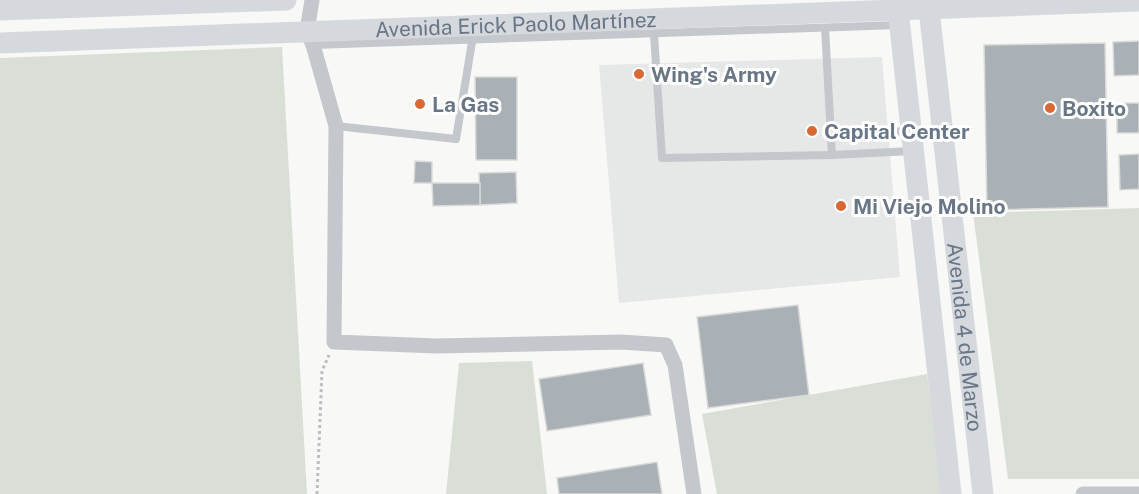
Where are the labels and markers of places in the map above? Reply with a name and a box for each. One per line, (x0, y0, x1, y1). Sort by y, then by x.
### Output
place label: Wing's Army (651, 62, 777, 87)
marker: Wing's Army (632, 67, 646, 81)
place label: La Gas (432, 92, 499, 117)
place label: Boxito (1062, 96, 1126, 121)
marker: La Gas (413, 97, 427, 111)
marker: Boxito (1043, 101, 1057, 115)
place label: Capital Center (824, 119, 970, 144)
marker: Capital Center (805, 124, 819, 138)
place label: Mi Viejo Molino (853, 194, 1006, 219)
marker: Mi Viejo Molino (834, 199, 848, 213)

